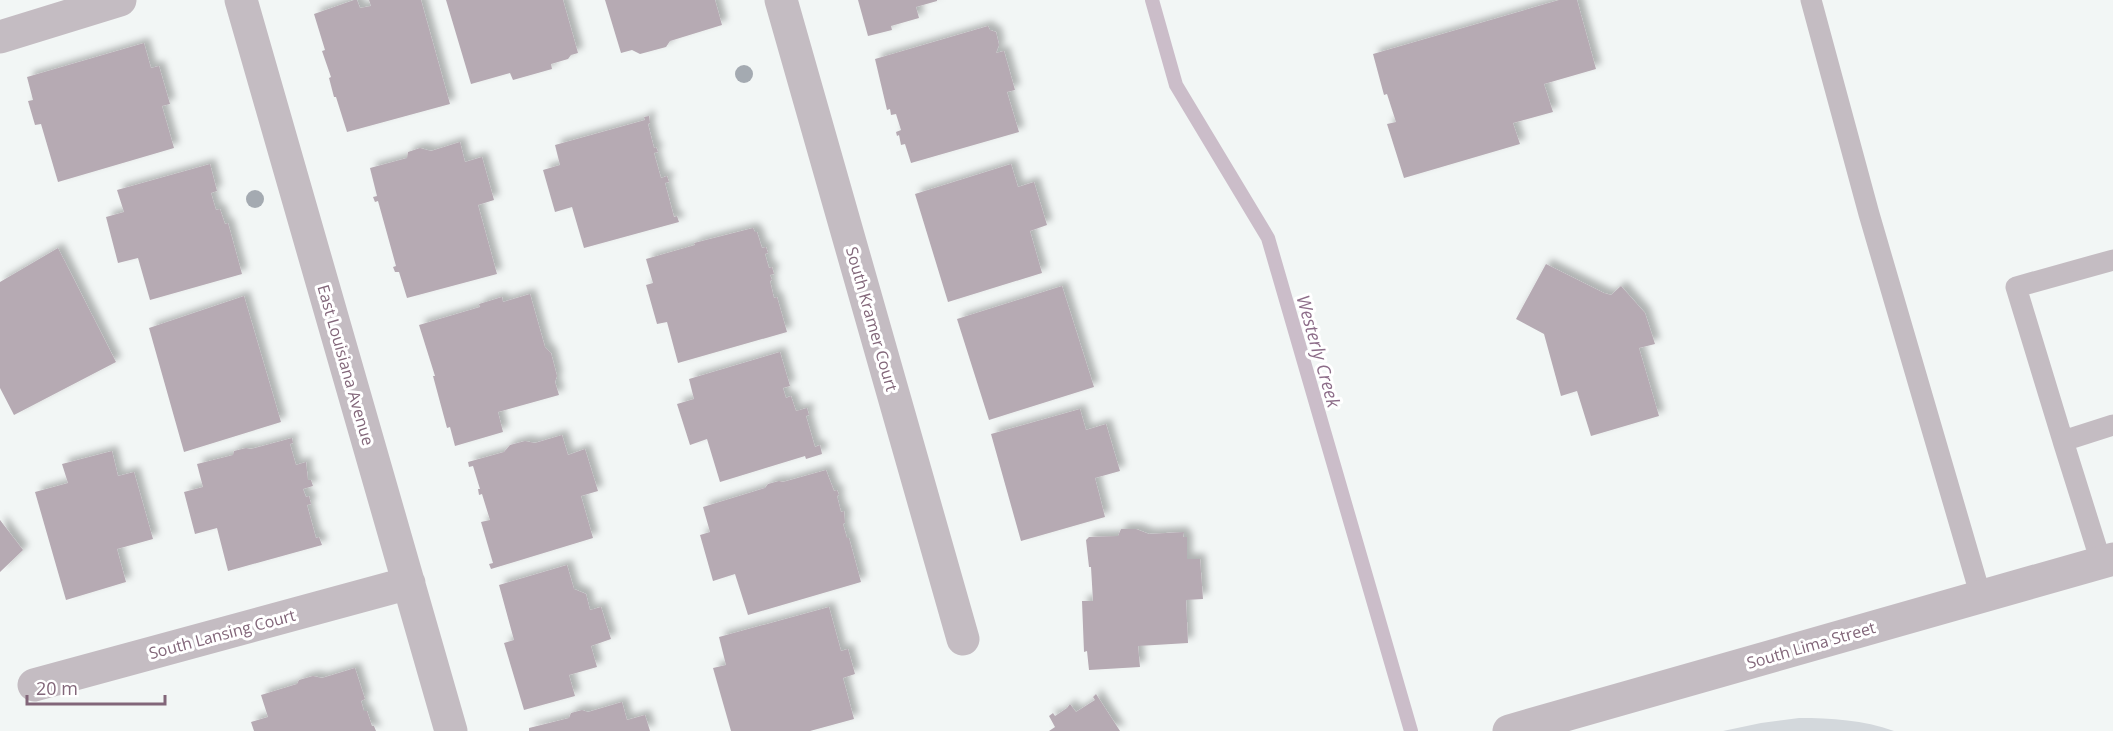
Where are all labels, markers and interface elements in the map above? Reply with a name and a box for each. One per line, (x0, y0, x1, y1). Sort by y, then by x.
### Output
street label: South Kramer Court (841, 244, 903, 394)
street label: East Louisiana Avenue (313, 282, 379, 448)
water label: Westerly Creek (1291, 292, 1347, 411)
street label: South Lansing Court (146, 604, 298, 664)
street label: South Lima Street (1744, 616, 1878, 674)
scale bar (27, 668, 165, 706)
text: 20 m (36, 676, 78, 700)

